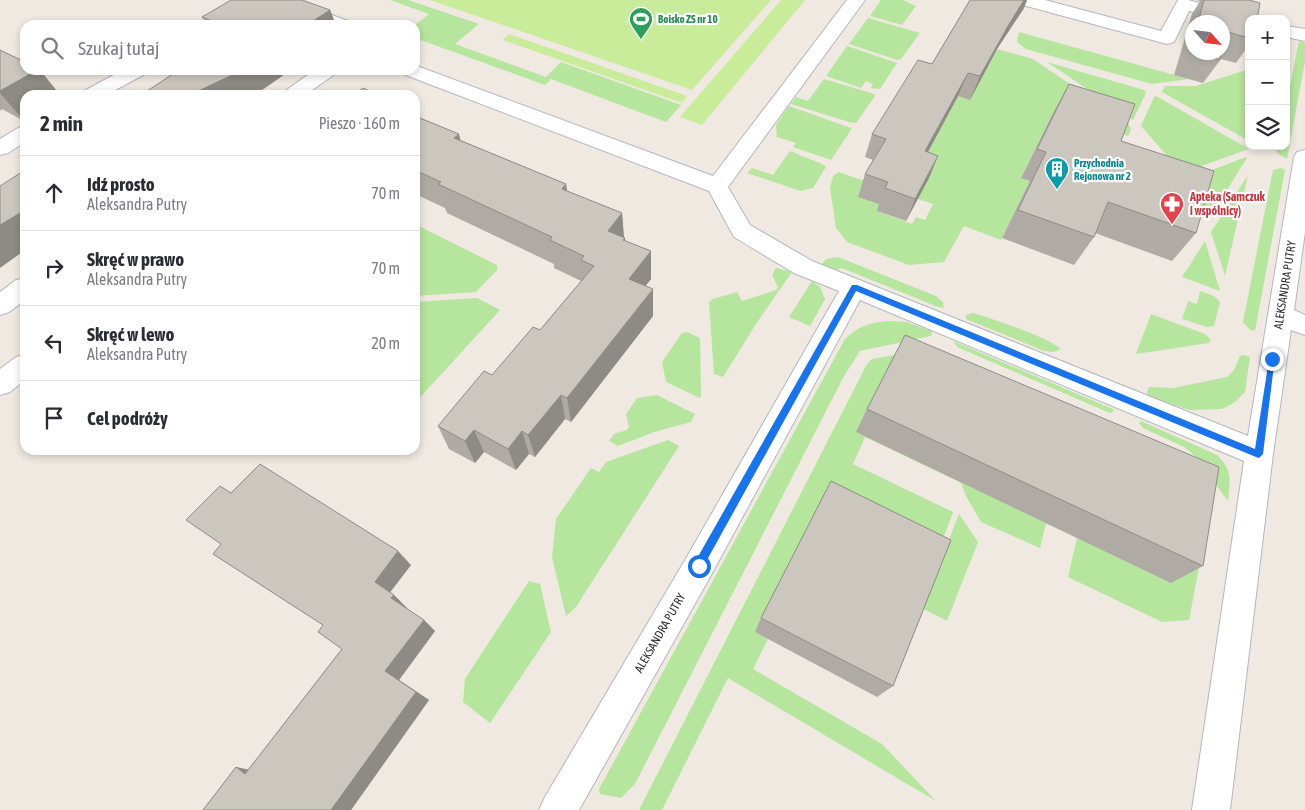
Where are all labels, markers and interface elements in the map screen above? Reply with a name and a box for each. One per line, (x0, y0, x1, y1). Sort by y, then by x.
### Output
sports icon: Boisko ZS nr 10 (628, 6, 654, 40)
place label: Boisko ZS nr 10 (658, 13, 718, 25)
north arrow (1185, 15, 1230, 60)
map controls (1245, 15, 1290, 150)
button: + (1245, 15, 1290, 60)
search box (20, 20, 420, 75)
icon: search (38, 34, 66, 62)
text: Szukaj tutaj (78, 37, 160, 59)
button: − (1245, 60, 1290, 105)
button: layers (1245, 105, 1290, 150)
text: 2 min (40, 111, 83, 135)
text: Pieszo · 160 m (319, 114, 400, 132)
building icon: Przychodnia Rejonowa nr 2 (1044, 156, 1070, 190)
place label: Przychodnia Rejonowa nr 2 (1074, 157, 1131, 182)
text: Idź prosto (87, 173, 155, 195)
icon: ahead (40, 179, 68, 207)
text: 70 m (371, 184, 400, 202)
place label: Apteka (Samczuk i wspólnicy) (1189, 190, 1266, 218)
pharmacy icon: Apteka (Samczuk i wspólnicy) (1159, 191, 1185, 225)
text: Aleksandra Putry (87, 195, 187, 213)
street label: ALEKSANDRA PUTRY (1271, 239, 1299, 330)
text: Skręć w prawo (87, 248, 184, 270)
icon: right (40, 254, 68, 282)
text: 70 m (371, 259, 400, 277)
text: Aleksandra Putry (87, 270, 187, 288)
text: Skręć w lewo (87, 323, 174, 345)
icon: left (40, 329, 68, 357)
text: 20 m (371, 334, 400, 352)
text: Aleksandra Putry (87, 345, 187, 363)
route end (1261, 348, 1284, 371)
icon: arrive (40, 404, 68, 432)
text: Cel podróży (87, 407, 168, 429)
route start (688, 555, 711, 578)
street label: ALEKSANDRA PUTRY (632, 590, 689, 675)

